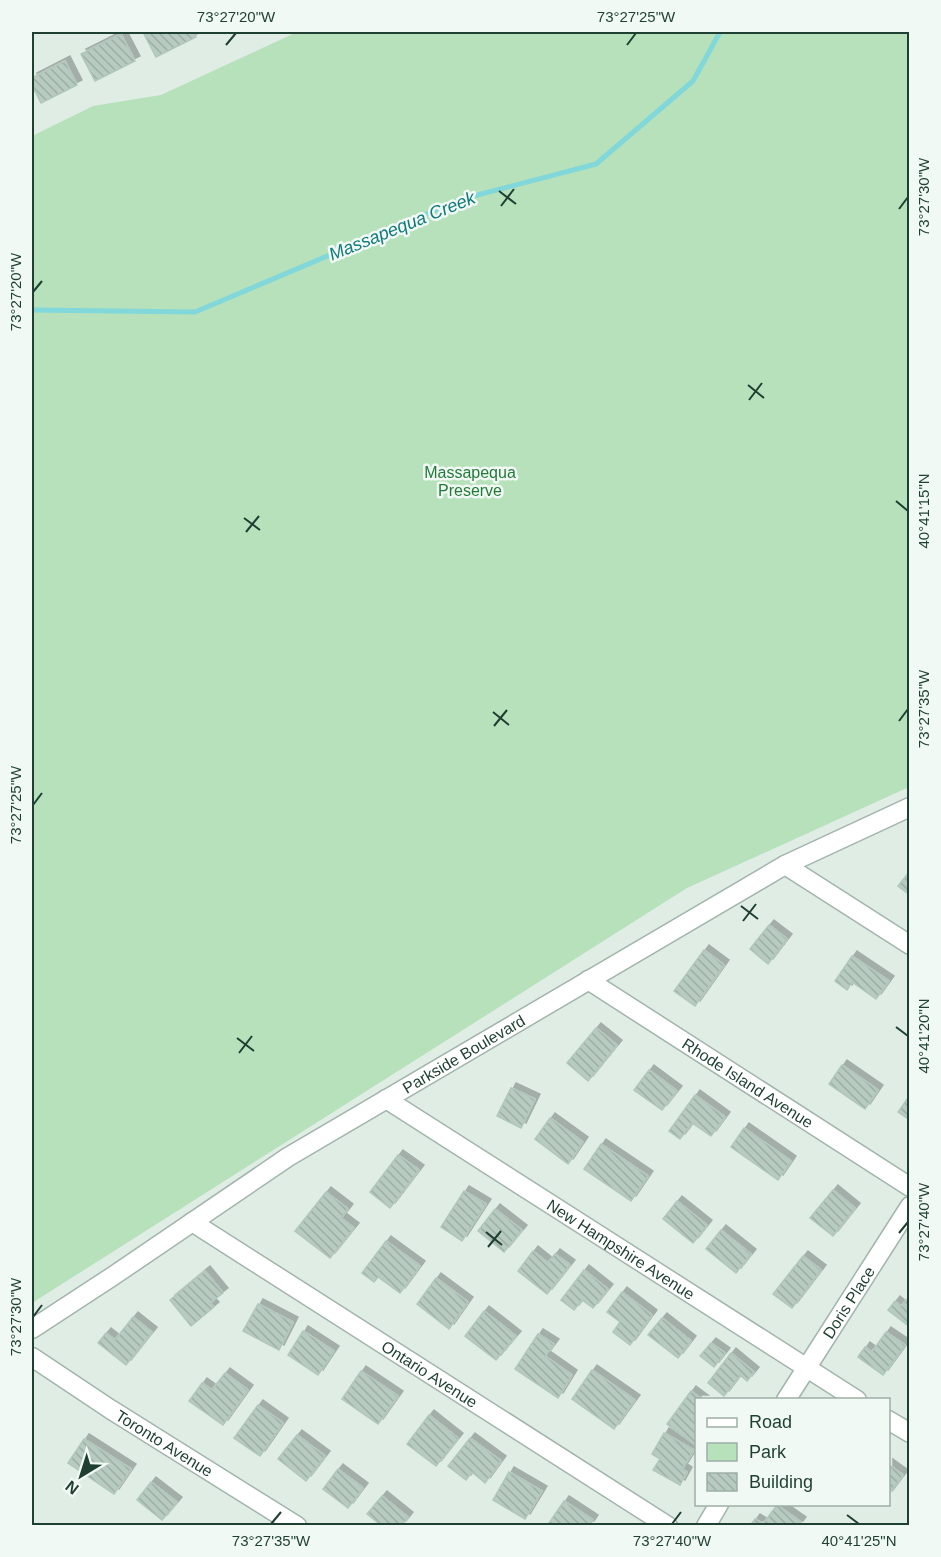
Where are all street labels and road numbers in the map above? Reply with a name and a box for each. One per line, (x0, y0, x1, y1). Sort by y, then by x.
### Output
street label: Parkside Boulevard (400, 1012, 528, 1097)
street label: Rhode Island Avenue (679, 1035, 816, 1131)
street label: New Hampshire Avenue (544, 1196, 698, 1303)
street label: Doris Place (820, 1263, 878, 1342)
street label: Ontario Avenue (378, 1337, 480, 1411)
street label: Toronto Avenue (113, 1407, 216, 1480)

